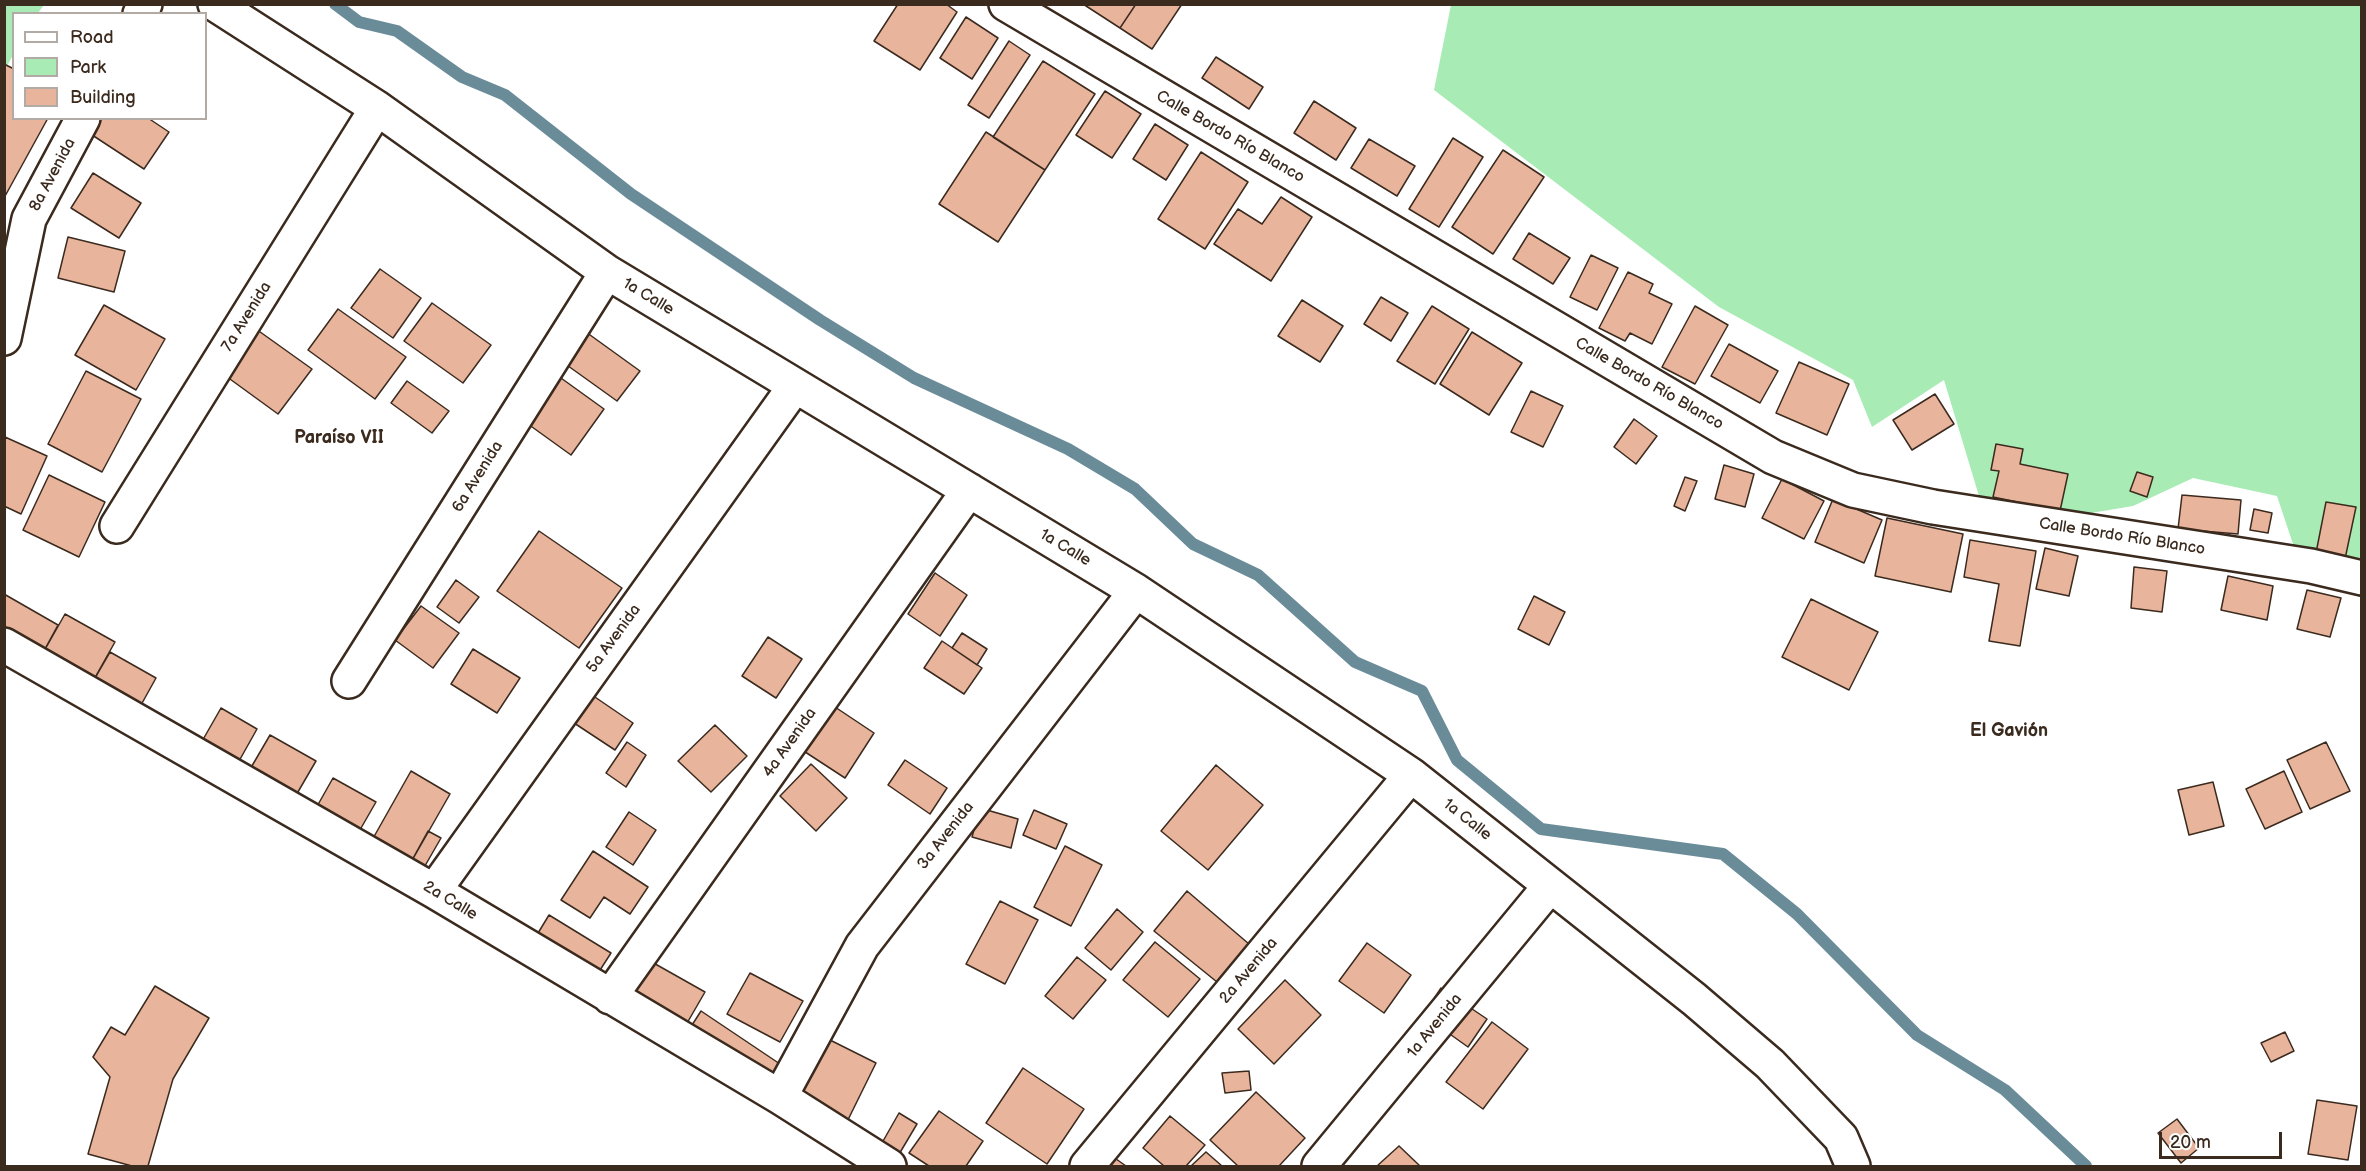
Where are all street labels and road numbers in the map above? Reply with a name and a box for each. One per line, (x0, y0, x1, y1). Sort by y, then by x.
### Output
street label: Calle Bordo Río Blanco (1152, 87, 1308, 187)
street label: 8a Avenida (26, 135, 80, 215)
street label: 1a Calle (619, 274, 677, 320)
street label: 7a Avenida (218, 279, 276, 355)
street label: Calle Bordo Río Blanco (1571, 334, 1727, 434)
street label: 6a Avenida (449, 438, 507, 516)
street label: Calle Bordo Río Blanco (2038, 514, 2206, 560)
street label: 1a Calle (1036, 525, 1094, 571)
street label: 5a Avenida (583, 601, 645, 677)
street label: 4a Avenida (759, 705, 821, 781)
street label: 1a Calle (1439, 795, 1495, 845)
street label: 3a Avenida (914, 798, 978, 874)
street label: 2a Calle (419, 877, 481, 925)
street label: 2a Avenida (1216, 934, 1282, 1008)
street label: 1a Avenida (1403, 990, 1467, 1062)

